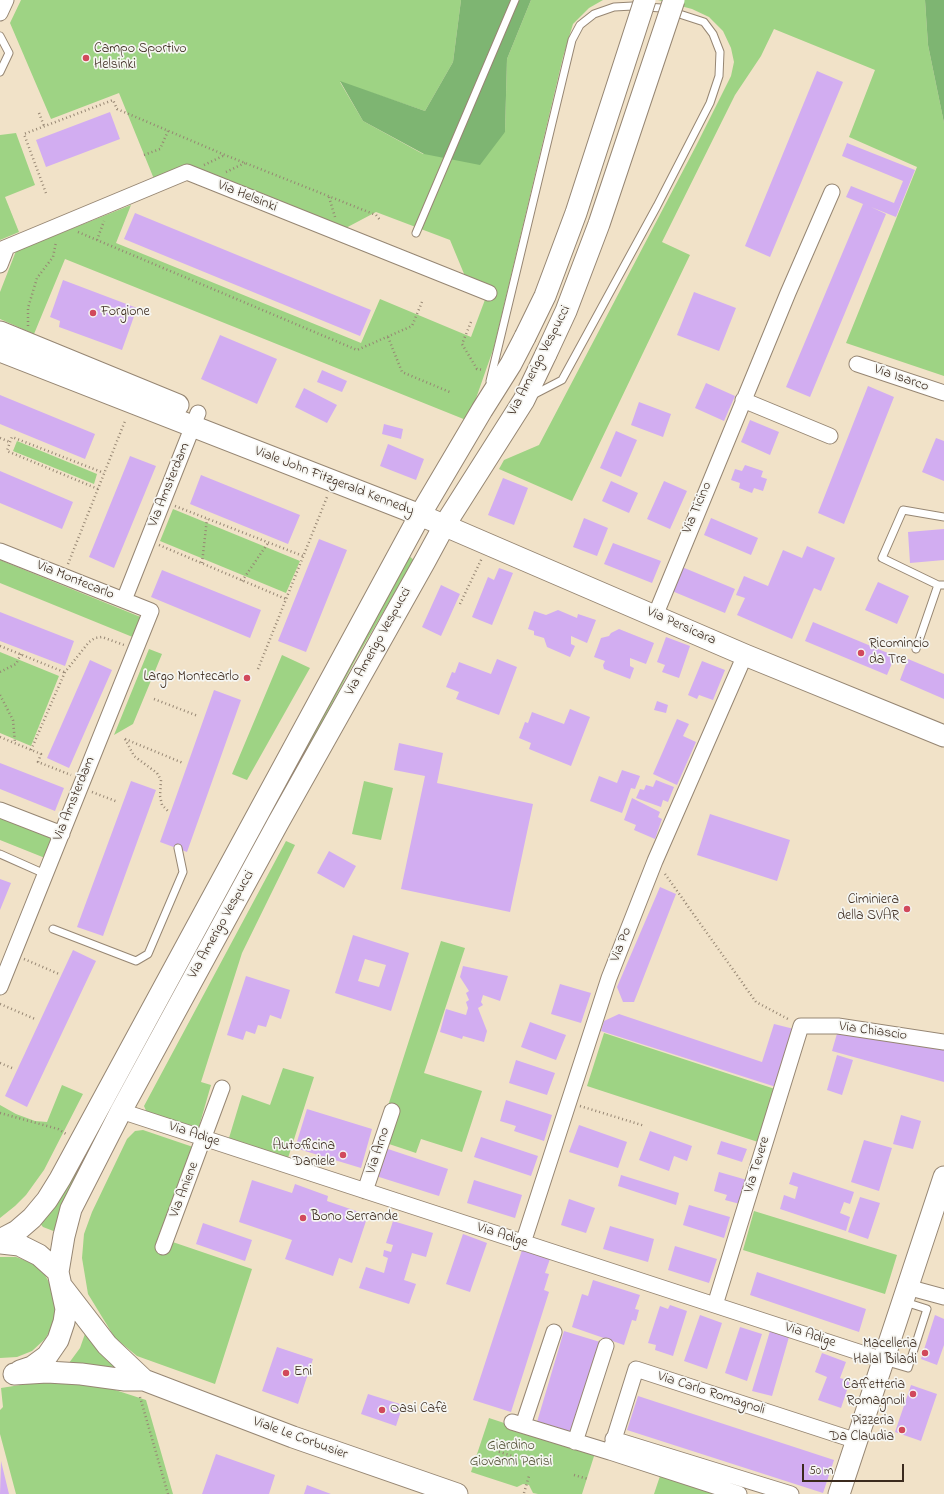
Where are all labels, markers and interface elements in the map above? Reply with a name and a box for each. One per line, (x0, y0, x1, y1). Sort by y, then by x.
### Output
place label: Campo Sportivo Helsinki (94, 42, 187, 74)
marker: Campo Sportivo Helsinki (81, 53, 91, 63)
street label: Via Helsinki (215, 177, 279, 217)
street label: Via Amerigo Vespucci (505, 303, 575, 419)
place label: Forgione (101, 305, 150, 321)
marker: Forgione (88, 308, 98, 318)
street label: Via Isarco (871, 362, 931, 396)
street label: Via Amsterdam (146, 441, 194, 529)
street label: Viale John Fitzgerald Kennedy (252, 444, 416, 520)
street label: Via Ticino (680, 480, 716, 536)
street label: Via Montecarlo (34, 558, 116, 604)
street label: Via Amerigo Vespucci (342, 585, 416, 699)
street label: Via Persicara (644, 604, 718, 650)
place label: Ricomincio da Tre (869, 637, 929, 670)
marker: Ricomincio da Tre (856, 648, 866, 658)
place label: Largo Montecarlo (143, 670, 239, 686)
marker: Largo Montecarlo (242, 673, 252, 683)
street label: Via Amsterdam (51, 755, 99, 843)
street label: Via Amerigo Vespucci (185, 868, 259, 982)
place label: Ciminiera della SVAR (837, 893, 899, 926)
marker: Ciminiera della SVAR (902, 904, 912, 914)
street label: Via Po (608, 925, 636, 965)
street label: Via Chiascio (838, 1019, 908, 1045)
street label: Via Adige (166, 1119, 222, 1151)
street label: Via Arno (364, 1126, 394, 1176)
street label: Via Tevere (742, 1135, 774, 1195)
place label: Autofficina Daniele (272, 1139, 335, 1172)
marker: Autofficina Daniele (338, 1150, 348, 1160)
street label: Via Aniene (167, 1160, 203, 1220)
place label: Bono Serrande (311, 1210, 398, 1226)
marker: Bono Serrande (298, 1213, 308, 1223)
street label: Via Adige (474, 1220, 530, 1252)
street label: Via Adige (782, 1320, 838, 1352)
place label: Macelleria Halal Biladi (853, 1337, 917, 1370)
marker: Macelleria Halal Biladi (920, 1348, 930, 1358)
place label: Eni (294, 1365, 312, 1381)
marker: Eni (281, 1368, 291, 1378)
street label: Via Carlo Romagnoli (655, 1369, 767, 1419)
place label: Caffetteria Romagnoli (843, 1378, 905, 1410)
marker: Caffetteria Romagnoli (908, 1389, 918, 1399)
place label: Oasi Cafè (390, 1402, 447, 1418)
marker: Oasi Cafè (377, 1405, 387, 1415)
street label: Viale Le Corbusier (250, 1414, 350, 1464)
place label: Pizzeria Da Claudia (829, 1414, 894, 1446)
marker: Pizzeria Da Claudia (897, 1425, 907, 1435)
park label: Giardino Giovanni Parisi (470, 1439, 552, 1472)
scale bar (804, 1456, 906, 1482)
text: 50 m (809, 1462, 833, 1480)

